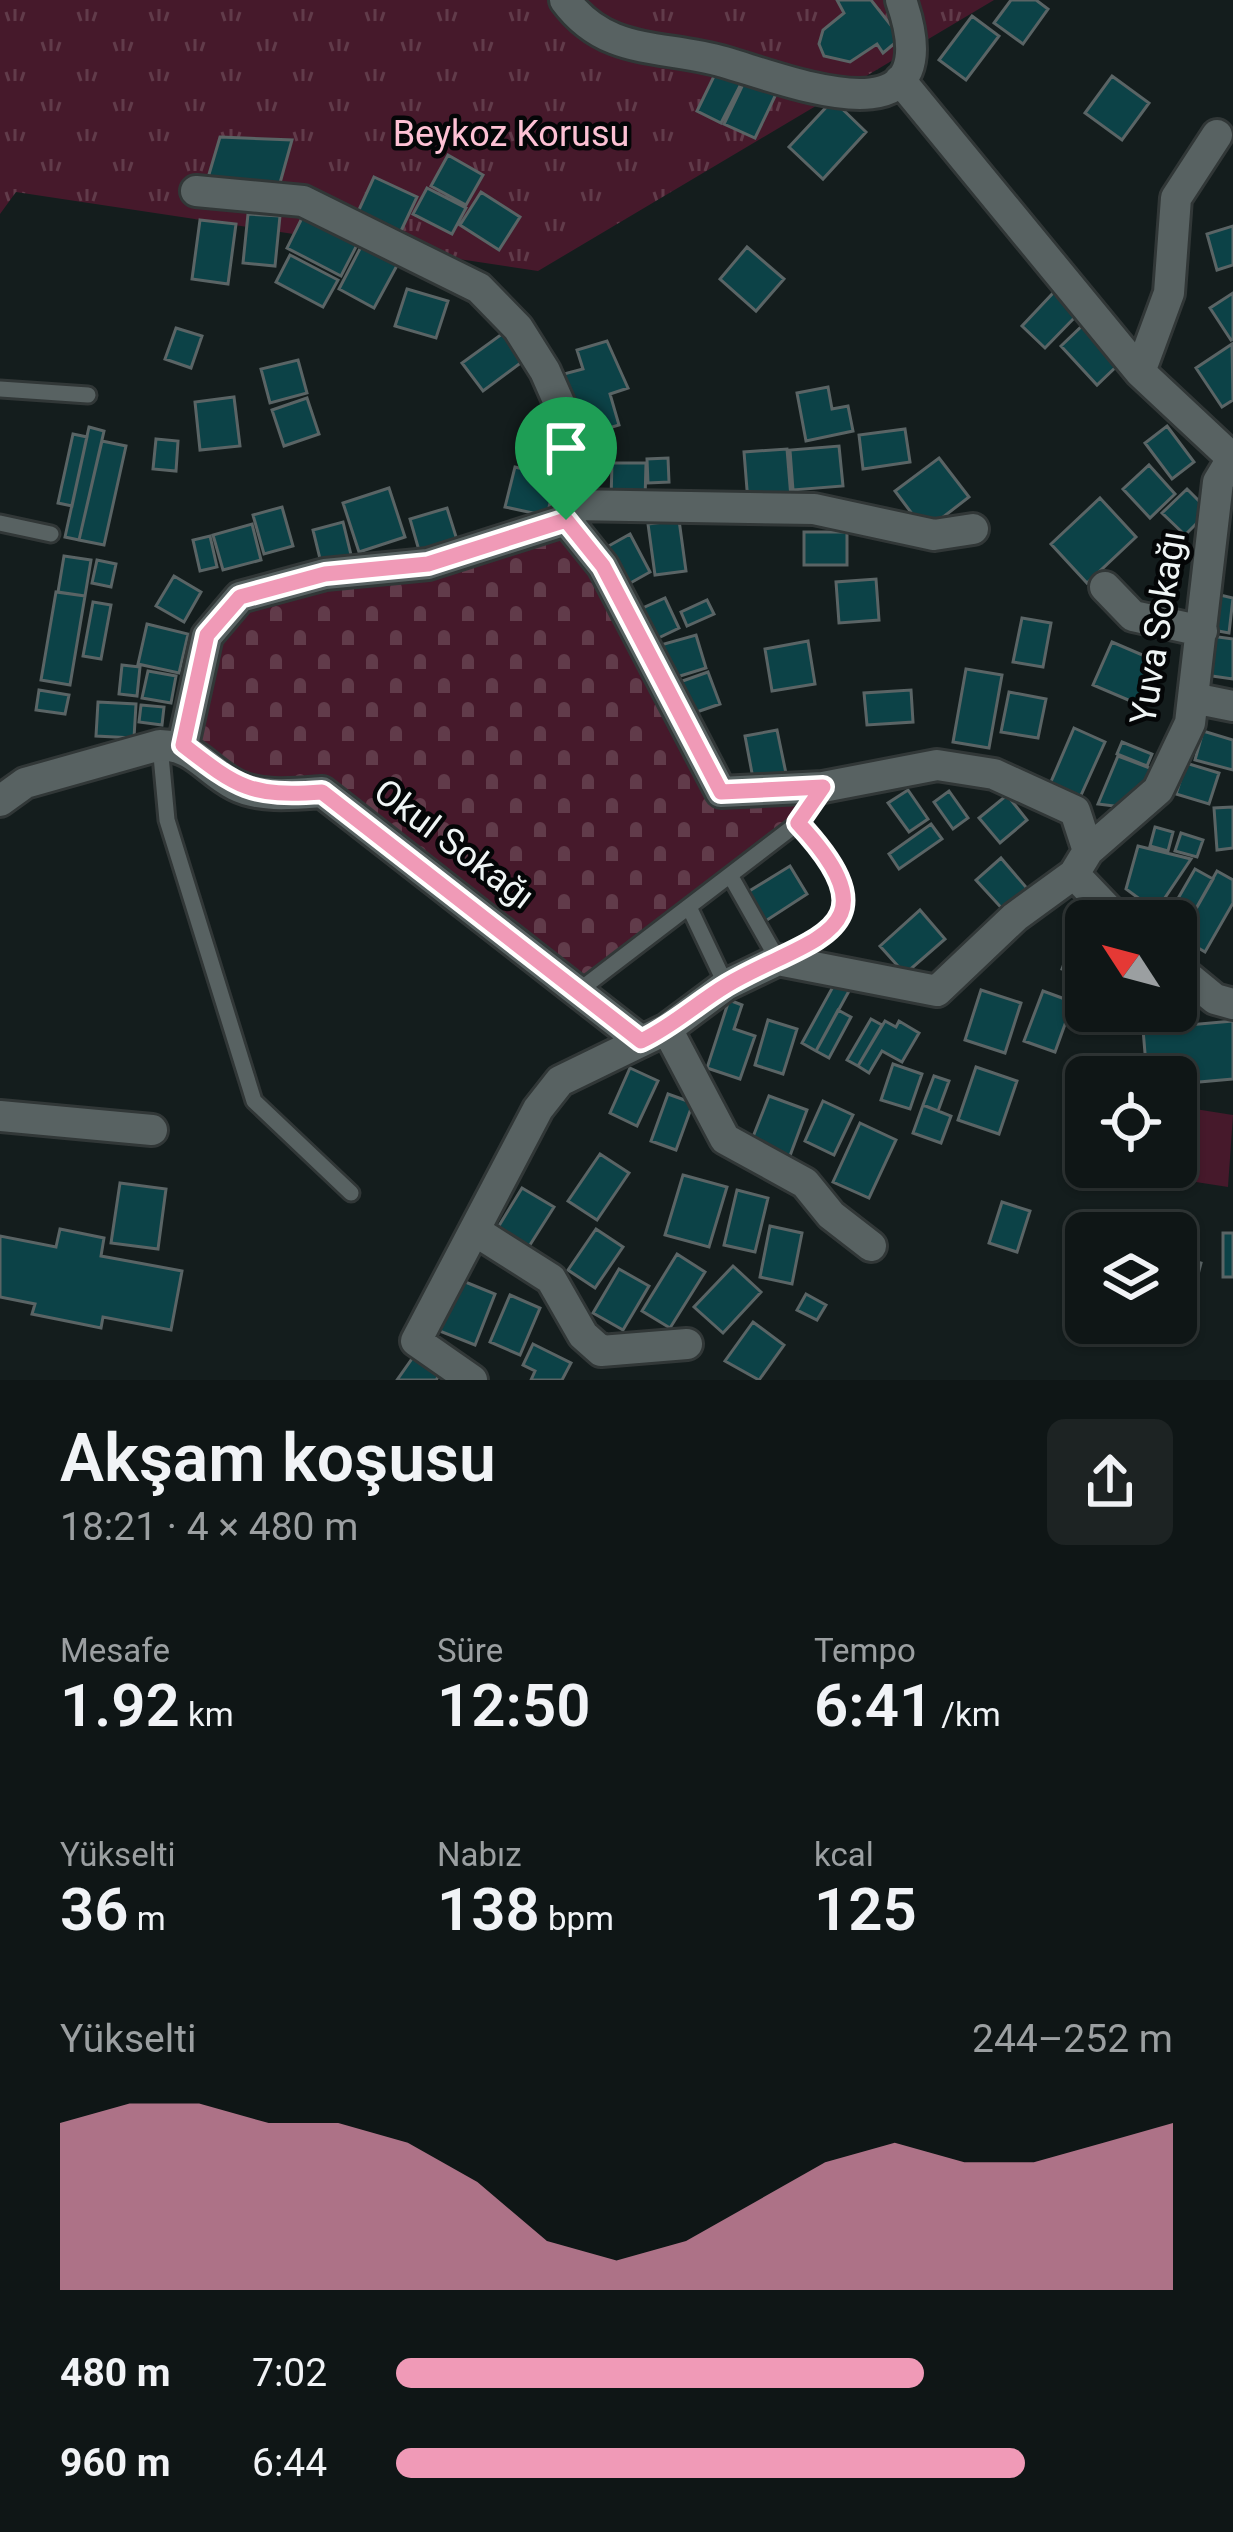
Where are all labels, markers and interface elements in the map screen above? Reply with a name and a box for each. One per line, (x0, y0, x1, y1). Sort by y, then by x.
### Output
park label: Beykoz Korusu (393, 113, 629, 155)
pin (515, 397, 617, 520)
icon: arrive (533, 415, 599, 481)
street label: Yuva Sokağı (1122, 528, 1194, 728)
street label: Okul Sokağı (366, 770, 542, 918)
north arrow (1065, 900, 1197, 1032)
map controls (1065, 900, 1197, 1344)
button: locate (1065, 1056, 1197, 1188)
button: layers (1065, 1212, 1197, 1344)
button: share (1047, 1419, 1173, 1545)
text: Akşam koşusu (60, 1420, 496, 1497)
text: 18:21 · 4 × 480 m (60, 1504, 358, 1550)
text: Mesafe (60, 1631, 170, 1670)
text: Süre (437, 1631, 503, 1670)
text: Tempo (814, 1631, 916, 1670)
text: 1.92 (60, 1670, 180, 1741)
text: 12:50 (437, 1670, 590, 1741)
text: 6:41 (814, 1670, 933, 1741)
text: km (180, 1695, 234, 1734)
text: /km (933, 1695, 1001, 1734)
text: Yükselti (60, 1835, 175, 1874)
text: Nabız (437, 1835, 522, 1874)
text: kcal (814, 1835, 874, 1874)
text: 36 (60, 1874, 129, 1945)
text: 138 (437, 1874, 540, 1945)
text: 125 (814, 1874, 917, 1945)
text: m (129, 1899, 166, 1938)
text: bpm (540, 1899, 614, 1938)
text: Yükselti (60, 2016, 196, 2062)
text: 244–252 m (972, 2016, 1173, 2062)
text: 480 m (60, 2350, 171, 2396)
text: 7:02 (252, 2350, 327, 2396)
text: 960 m (60, 2440, 171, 2486)
text: 6:44 (252, 2440, 327, 2486)

